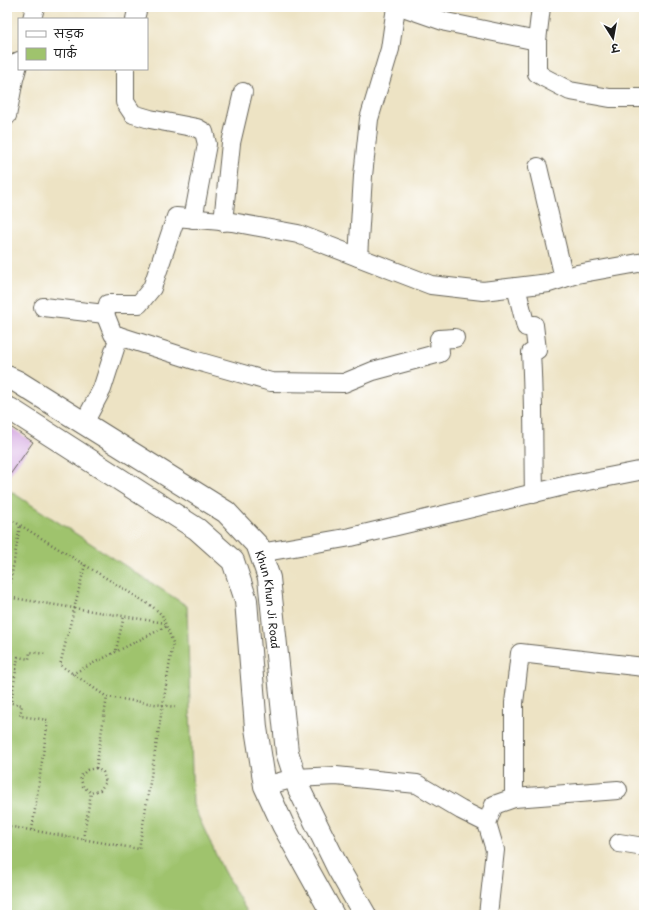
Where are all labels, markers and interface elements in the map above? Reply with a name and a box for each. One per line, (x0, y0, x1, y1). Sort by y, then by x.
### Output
legend (18, 18, 148, 70)
north arrow (593, 18, 633, 58)
text: सड़क (53, 24, 85, 42)
text: उ (608, 39, 621, 58)
text: पार्क (53, 44, 78, 62)
street label: Khun Khun Ji Road (252, 548, 285, 650)

